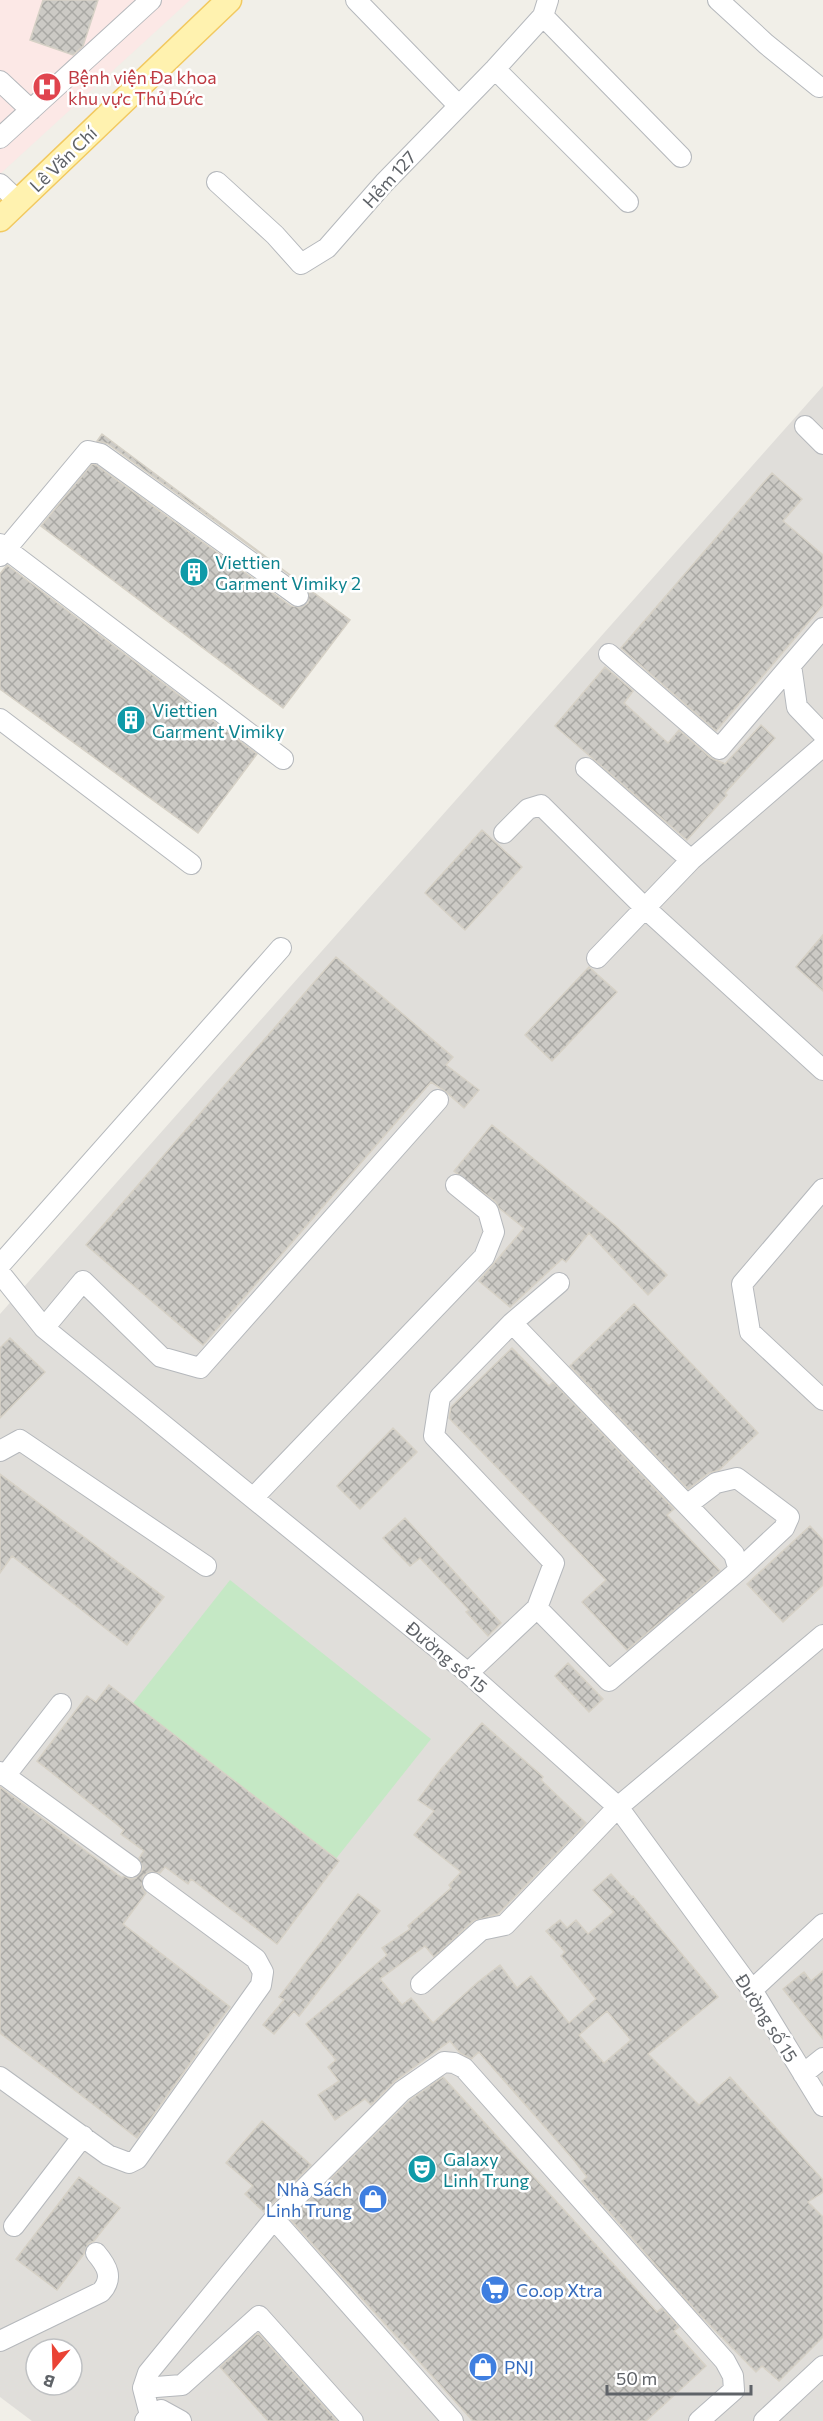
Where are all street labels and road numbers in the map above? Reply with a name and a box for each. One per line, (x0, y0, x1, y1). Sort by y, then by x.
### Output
street label: Lê Văn Chí (25, 121, 102, 196)
street label: Hẻm 127 (358, 146, 420, 212)
street label: Đường số 15 (401, 1616, 492, 1698)
street label: Đường số 15 (731, 1969, 803, 2066)

